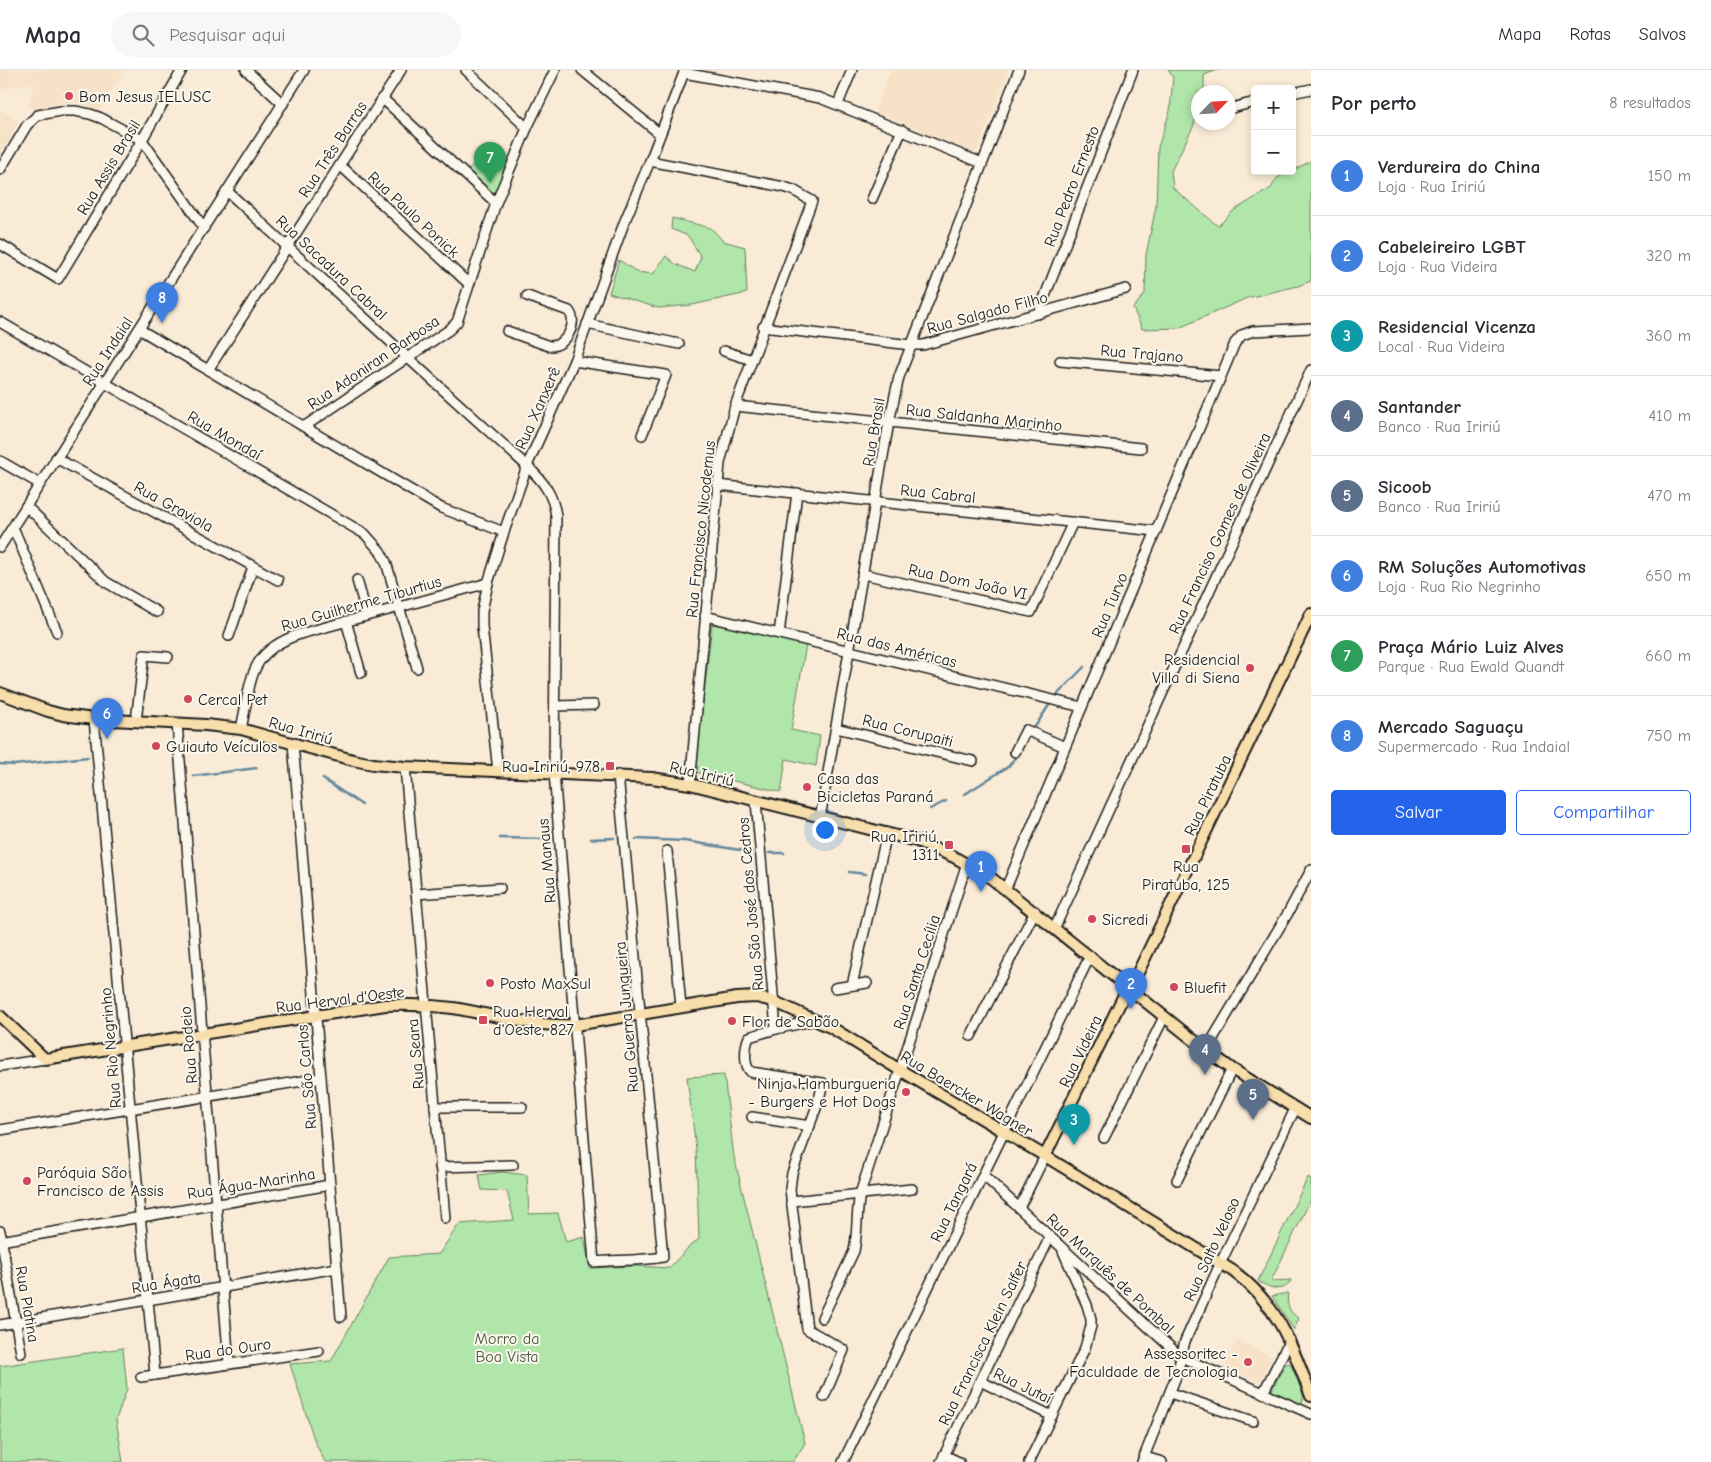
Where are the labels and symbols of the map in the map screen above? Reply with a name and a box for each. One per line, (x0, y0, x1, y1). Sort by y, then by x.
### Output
north arrow (1191, 85, 1236, 130)
place label: Bom Jesus IELUSC (79, 88, 211, 106)
marker: Bom Jesus IELUSC (63, 90, 75, 102)
street label: Rua Três Barras (295, 98, 371, 201)
street label: Rua Assis Brasil (73, 117, 144, 218)
street label: Rua Pedro Ernesto (1041, 123, 1103, 249)
pin: 7 (474, 142, 506, 183)
street label: Rua Paulo Ponick (364, 168, 463, 262)
street label: Rua Sacadura Cabral (272, 212, 391, 324)
pin: 8 (146, 282, 178, 323)
street label: Rua Salgado Filho (925, 288, 1050, 338)
street label: Rua Adoniran Barbosa (304, 312, 443, 414)
street label: Rua Indaial (79, 314, 137, 389)
street label: Rua Trajano (1100, 341, 1184, 367)
street label: Rua Xanxerê (512, 364, 564, 452)
street label: Rua Brasil (859, 396, 889, 468)
street label: Rua Saldanha Marinho (905, 401, 1063, 435)
street label: Rua Mondaí (184, 407, 265, 464)
street label: Rua Franciso Gomes de Oliveira (1165, 430, 1275, 637)
street label: Rua Francisco Nicodemus (683, 439, 719, 619)
street label: Rua Graviola (131, 478, 216, 536)
street label: Rua Cabral (899, 481, 977, 507)
street label: Rua Dom João VI (907, 561, 1029, 603)
street label: Rua Turvo (1088, 570, 1132, 641)
street label: Rua Guilherme Tiburtius (279, 572, 444, 635)
street label: Rua das Américas (835, 624, 959, 672)
place label: Residencial Villa di Siena (1152, 651, 1240, 687)
marker: Residencial Villa di Siena (1244, 662, 1256, 674)
place label: Cercal Pet (198, 691, 268, 709)
marker: Cercal Pet (182, 693, 194, 705)
pin: 6 (91, 698, 123, 739)
street label: Rua Corupaiti (861, 711, 955, 751)
street label: Rua Iririú (267, 713, 335, 749)
place label: Guiauto Veículos (166, 738, 278, 756)
marker: Guiauto Veículos (150, 740, 162, 752)
street label: Rua Piratuba (1181, 752, 1235, 839)
place label: Rua Iririú, 978 (502, 758, 600, 776)
street label: Rua Iririú (668, 758, 736, 790)
marker: Rua Iririú, 978 (604, 760, 616, 772)
place label: Casa das Bicicletas Paraná (817, 770, 933, 806)
marker: Casa das Bicicletas Paraná (801, 781, 813, 793)
street label: Rua São José dos Cedros (734, 816, 768, 991)
street label: Rua Manaus (534, 817, 560, 904)
your location (812, 817, 838, 843)
place label: Rua Iririú, 1311 (871, 828, 939, 864)
marker: Rua Iririú, 1311 (943, 839, 955, 851)
marker: Rua Piratuba, 125 (1180, 843, 1192, 855)
pin: 1 (965, 851, 997, 892)
place label: Rua Piratuba, 125 (1142, 858, 1230, 894)
place label: Sicredi (1102, 911, 1148, 929)
street label: Rua Santa Cecília (890, 913, 944, 1032)
marker: Sicredi (1086, 913, 1098, 925)
street label: Rua Guerra Junqueira (611, 941, 643, 1093)
pin: 2 (1115, 968, 1147, 1009)
place label: Posto MaxSul (500, 975, 591, 993)
marker: Posto MaxSul (484, 977, 496, 989)
place label: Bluefit (1184, 979, 1227, 997)
marker: Bluefit (1168, 981, 1180, 993)
street label: Rua Herval d'Oeste (275, 983, 405, 1017)
street label: Rua Rio Negrinho (97, 987, 125, 1109)
place label: Rua Herval d'Oeste, 827 (493, 1003, 574, 1039)
street label: Rua Rodeio (177, 1005, 201, 1084)
street label: Rua Videira (1056, 1012, 1106, 1090)
place label: Flor de Sabão (742, 1013, 839, 1031)
marker: Rua Herval d'Oeste, 827 (477, 1014, 489, 1026)
marker: Flor de Sabão (726, 1015, 738, 1027)
street label: Rua Seara (404, 1018, 428, 1090)
street label: Rua São Carlos (293, 1023, 321, 1130)
pin: 4 (1189, 1034, 1221, 1075)
street label: Rua Baercker Wagner (897, 1047, 1036, 1141)
place label: Ninja Hamburgueria - Burgers e Hot Dogs (749, 1075, 896, 1111)
pin: 5 (1237, 1079, 1269, 1120)
marker: Ninja Hamburgueria - Burgers e Hot Dogs (900, 1086, 912, 1098)
pin: 3 (1058, 1104, 1090, 1145)
street label: Rua Tangará (927, 1160, 981, 1245)
place label: Paróquia São Francisco de Assis (37, 1164, 164, 1200)
street label: Rua Água-Marinha (186, 1164, 316, 1203)
marker: Paróquia São Francisco de Assis (21, 1175, 33, 1187)
street label: Rua Salto Veloso (1180, 1195, 1244, 1304)
street label: Rua Marquês de Pombal (1043, 1210, 1178, 1337)
street label: Rua Francisca Klein Salfer (935, 1258, 1031, 1428)
street label: Rua Platina (11, 1265, 43, 1344)
street label: Rua Ágata (130, 1268, 202, 1297)
park label: Morro da Boa Vista (475, 1330, 539, 1366)
street label: Rua do Ouro (184, 1335, 272, 1365)
place label: Assessoritec - Faculdade de Tecnologia (1069, 1345, 1238, 1381)
marker: Assessoritec - Faculdade de Tecnologia (1242, 1356, 1254, 1368)
street label: Rua Jutaí (990, 1364, 1055, 1408)

